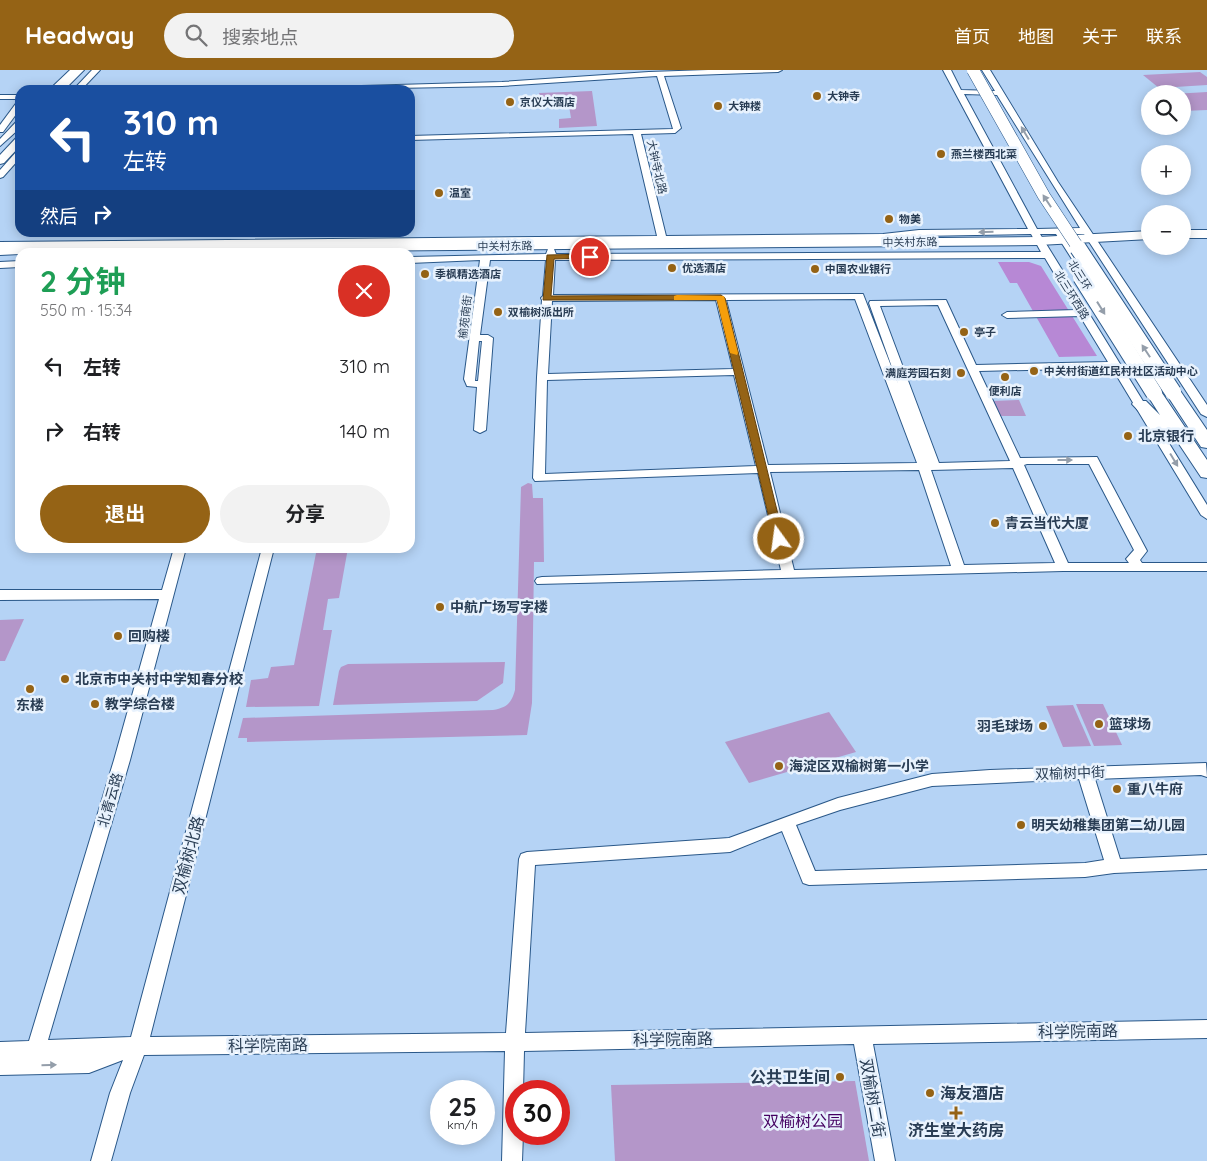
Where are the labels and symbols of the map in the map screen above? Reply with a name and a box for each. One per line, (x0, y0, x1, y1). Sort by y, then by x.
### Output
place label: 大钟寺 (827, 89, 860, 103)
marker: 大钟寺 (811, 90, 823, 102)
place label: 京仪大酒店 (520, 95, 575, 109)
marker: 京仪大酒店 (504, 96, 516, 108)
place label: 大钟楼 (728, 99, 761, 113)
marker: 大钟楼 (712, 100, 724, 112)
one-way arrow (1020, 127, 1029, 140)
street label: 大钟寺北路 (644, 139, 670, 195)
place label: 燕兰楼西北菜 (951, 147, 1017, 161)
marker: 燕兰楼西北菜 (935, 148, 947, 160)
place label: 温室 (449, 186, 471, 200)
marker: 温室 (433, 187, 445, 199)
one-way arrow (1043, 194, 1052, 208)
place label: 物美 (899, 212, 921, 226)
marker: 物美 (883, 213, 895, 225)
one-way arrow (977, 229, 993, 237)
street label: 中关村东路 (882, 235, 938, 249)
pin (569, 236, 611, 278)
street label: 中关村东路 (477, 239, 533, 253)
street label: 北三环 (1065, 257, 1095, 293)
place label: 优选酒店 (682, 261, 726, 275)
marker: 优选酒店 (666, 262, 678, 274)
place label: 中国农业银行 (825, 262, 891, 276)
marker: 中国农业银行 (809, 263, 821, 275)
place label: 季枫精选酒店 (435, 267, 501, 281)
marker: 季枫精选酒店 (419, 268, 431, 280)
street label: 北三环西路 (1051, 268, 1093, 322)
street label: 榆苑南街 (455, 294, 475, 340)
one-way arrow (1096, 302, 1106, 315)
place label: 双榆树派出所 (508, 305, 574, 319)
marker: 双榆树派出所 (492, 306, 504, 318)
place label: 亭子 (974, 325, 996, 339)
marker: 亭子 (958, 326, 970, 338)
one-way arrow (1141, 345, 1151, 358)
place label: 中关村街道红民村社区活动中心 (1044, 364, 1198, 378)
marker: 中关村街道红民村社区活动中心 (1028, 365, 1040, 377)
place label: 满庭芳园石刻 (885, 366, 951, 380)
marker: 满庭芳园石刻 (955, 367, 967, 379)
marker: 便利店 (999, 371, 1011, 383)
place label: 便利店 (989, 384, 1022, 398)
place label: 北京银行 (1138, 427, 1194, 445)
marker: 北京银行 (1122, 430, 1134, 442)
one-way arrow (1170, 454, 1179, 467)
one-way arrow (1057, 456, 1073, 464)
position arrow (752, 512, 804, 564)
place label: 青云当代大厦 (1005, 514, 1089, 532)
marker: 青云当代大厦 (989, 517, 1001, 529)
place label: 中航广场写字楼 (450, 598, 548, 616)
marker: 中航广场写字楼 (434, 601, 446, 613)
place label: 回购楼 (128, 627, 170, 645)
marker: 回购楼 (112, 630, 124, 642)
place label: 北京市中关村中学知春分校 (75, 670, 243, 688)
marker: 北京市中关村中学知春分校 (59, 673, 71, 685)
marker: 东楼 (24, 683, 36, 695)
place label: 教学综合楼 (105, 695, 175, 713)
place label: 东楼 (16, 696, 44, 714)
marker: 教学综合楼 (89, 698, 101, 710)
place label: 篮球场 (1109, 715, 1151, 733)
place label: 羽毛球场 (977, 717, 1033, 735)
marker: 篮球场 (1093, 718, 1105, 730)
marker: 羽毛球场 (1037, 720, 1049, 732)
place label: 海淀区双榆树第一小学 (789, 757, 929, 775)
marker: 海淀区双榆树第一小学 (773, 760, 785, 772)
street label: 双榆树中街 (1035, 763, 1105, 783)
street label: 北青云路 (94, 771, 126, 829)
place label: 重八牛府 (1127, 780, 1183, 798)
marker: 重八牛府 (1111, 783, 1123, 795)
street label: 双榆树北路 (168, 814, 208, 896)
place label: 明天幼稚集团第二幼儿园 (1031, 816, 1185, 834)
marker: 明天幼稚集团第二幼儿园 (1015, 819, 1027, 831)
street label: 科学院南路 (1038, 1020, 1118, 1042)
street label: 科学院南路 (633, 1028, 713, 1050)
street label: 科学院南路 (228, 1034, 308, 1056)
street label: 双榆树二街 (856, 1057, 890, 1139)
one-way arrow (41, 1060, 57, 1068)
place label: 公共卫生间 (750, 1067, 830, 1087)
marker: 公共卫生间 (834, 1071, 846, 1083)
speed limit sign: 30 (505, 1080, 570, 1145)
place label: 海友酒店 (940, 1083, 1004, 1103)
marker: 海友酒店 (924, 1087, 936, 1099)
marker: 济生堂大药房 (950, 1107, 962, 1119)
park label: 双榆树公园 (763, 1111, 843, 1131)
place label: 济生堂大药房 (908, 1120, 1004, 1140)

